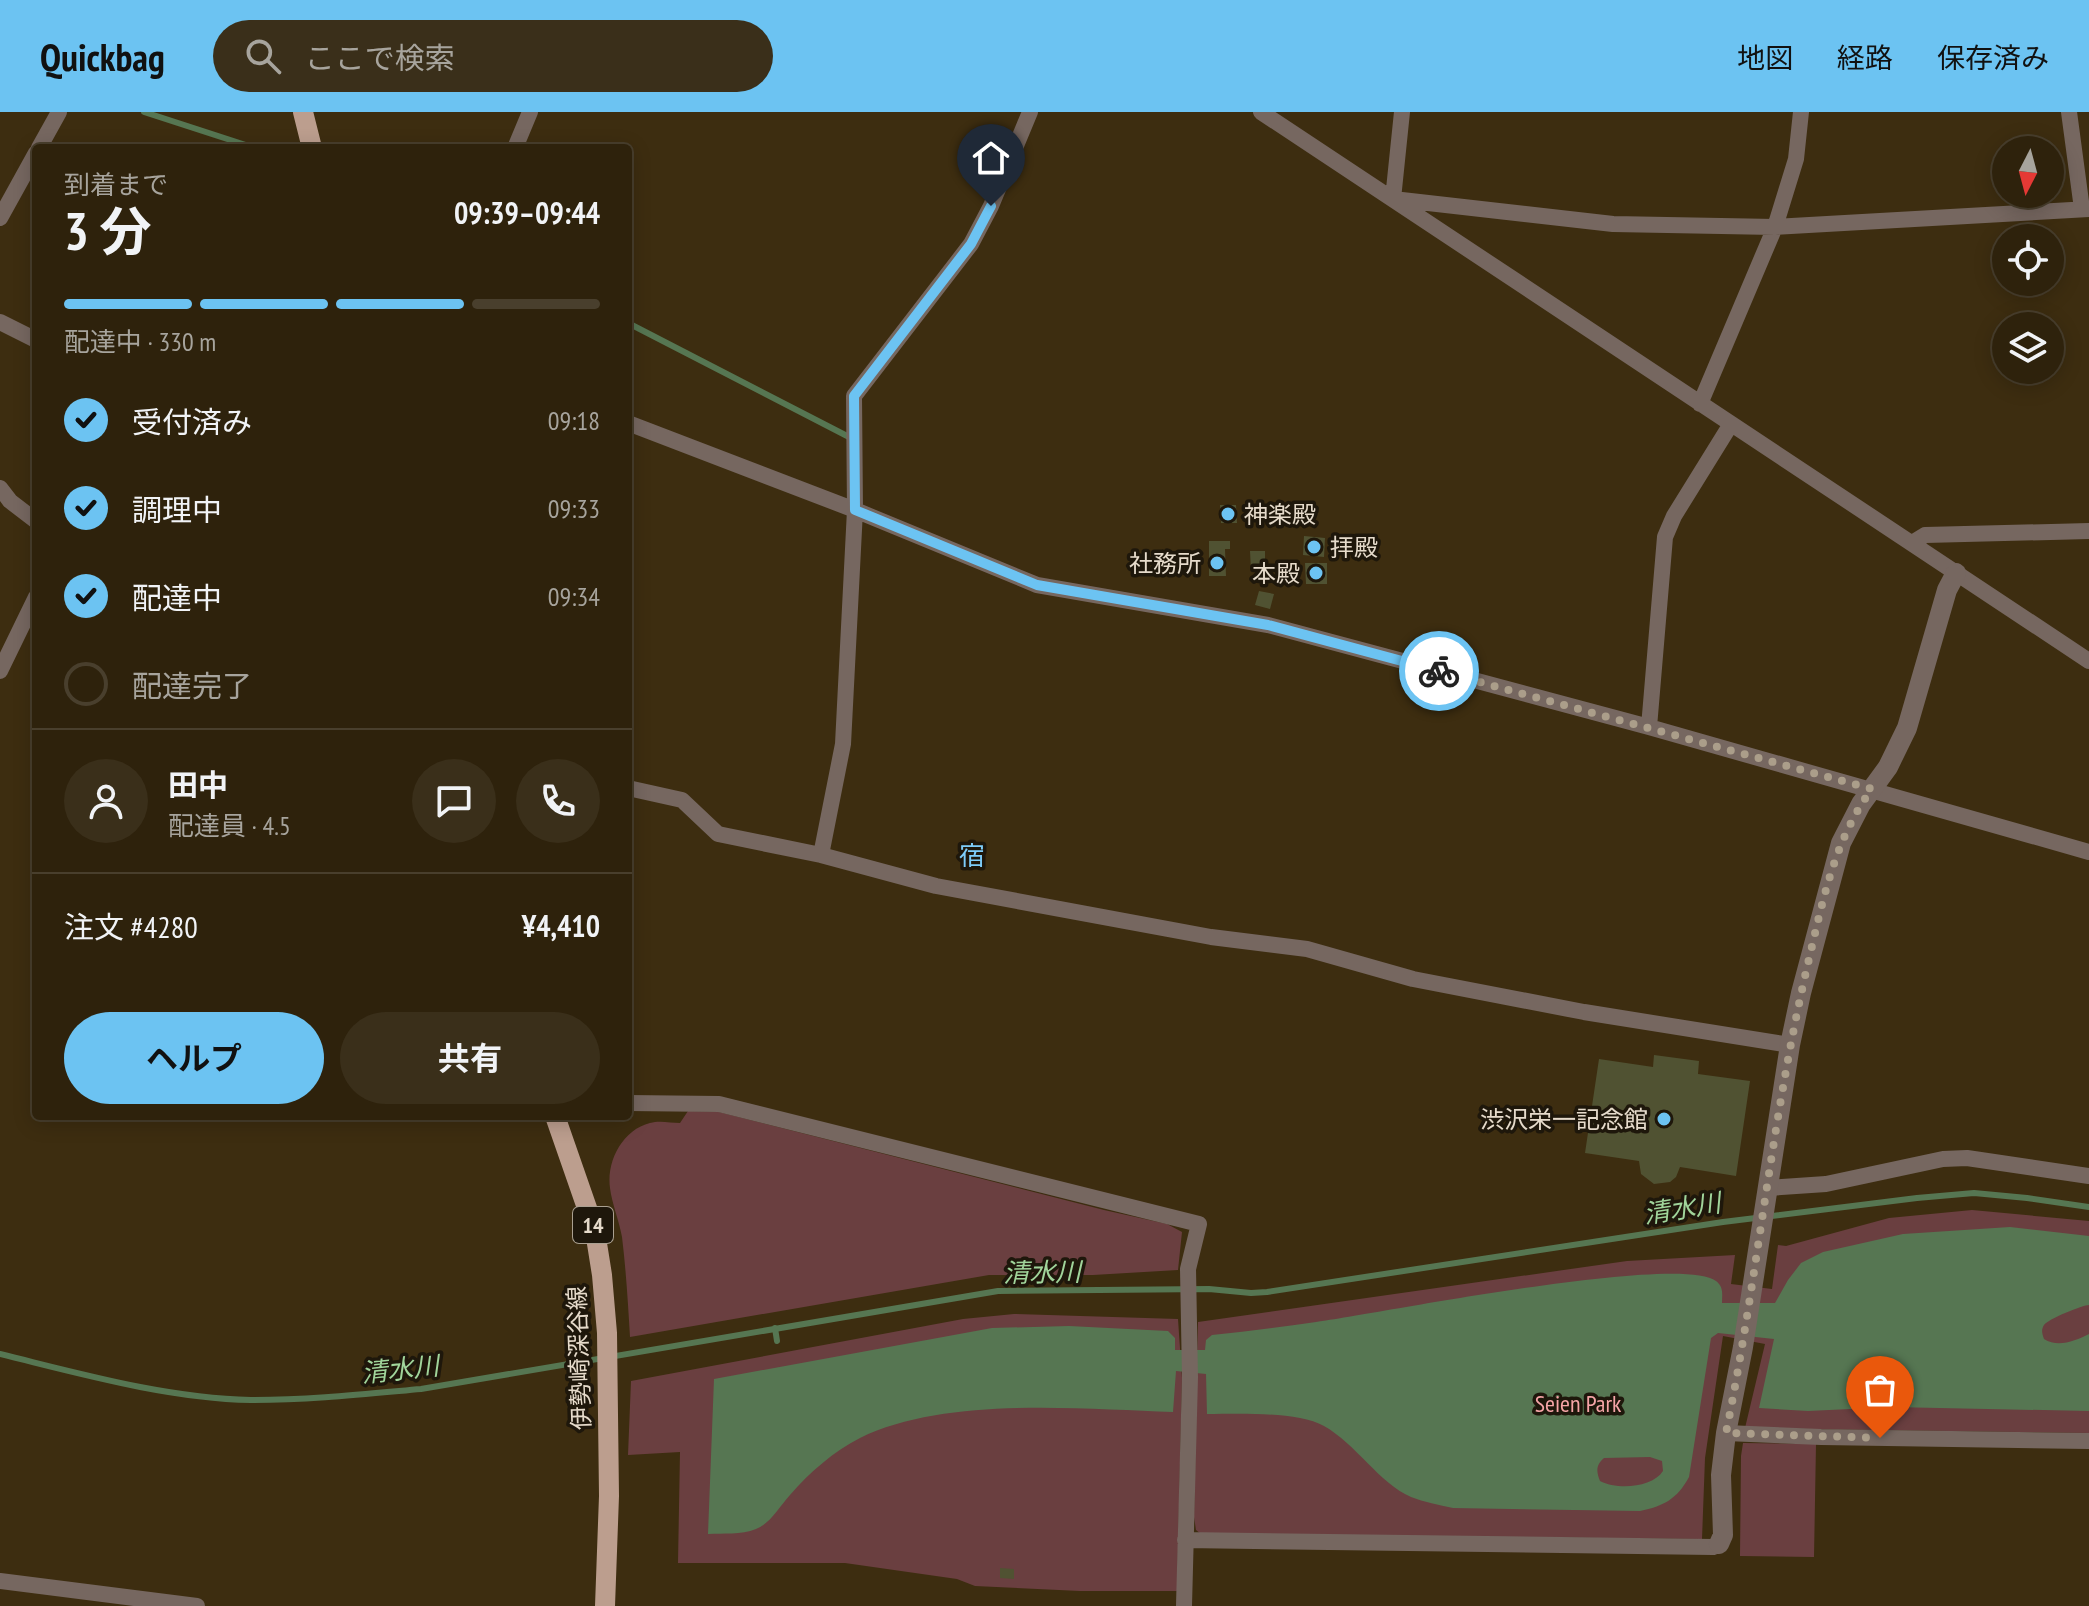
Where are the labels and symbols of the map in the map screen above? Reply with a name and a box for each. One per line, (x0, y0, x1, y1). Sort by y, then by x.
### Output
pin (957, 124, 1025, 206)
north arrow (1992, 136, 2064, 208)
place label: 神楽殿 (1244, 499, 1316, 530)
marker: 神楽殿 (1219, 505, 1237, 523)
place label: 拝殿 (1330, 532, 1378, 563)
marker: 拝殿 (1305, 538, 1323, 556)
place label: 社務所 (1129, 548, 1201, 579)
marker: 社務所 (1208, 554, 1226, 572)
place label: 本殿 (1252, 558, 1300, 589)
marker: 本殿 (1307, 564, 1325, 582)
courier (1399, 631, 1479, 711)
district label: 宿 (959, 839, 985, 872)
place label: 渋沢栄一記念館 (1480, 1104, 1648, 1135)
marker: 渋沢栄一記念館 (1655, 1110, 1673, 1128)
water label: 清水川 (1641, 1185, 1726, 1230)
road number: 14 (573, 1207, 613, 1243)
water label: 清水川 (1003, 1255, 1084, 1289)
street label: 伊勢崎深谷線 (561, 1286, 597, 1430)
water label: 清水川 (359, 1348, 443, 1389)
pin (1846, 1356, 1914, 1438)
park label: Seien Park (1535, 1388, 1622, 1419)

